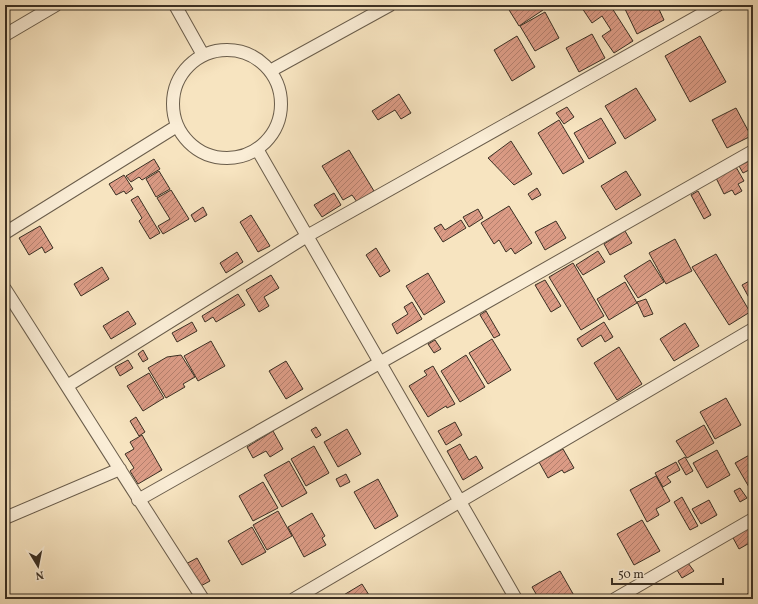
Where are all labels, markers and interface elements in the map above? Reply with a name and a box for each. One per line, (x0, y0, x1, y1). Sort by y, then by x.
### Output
north arrow (18, 546, 58, 586)
scale bar (612, 560, 723, 586)
text: N (34, 566, 45, 582)
text: 50 m (618, 567, 644, 583)

